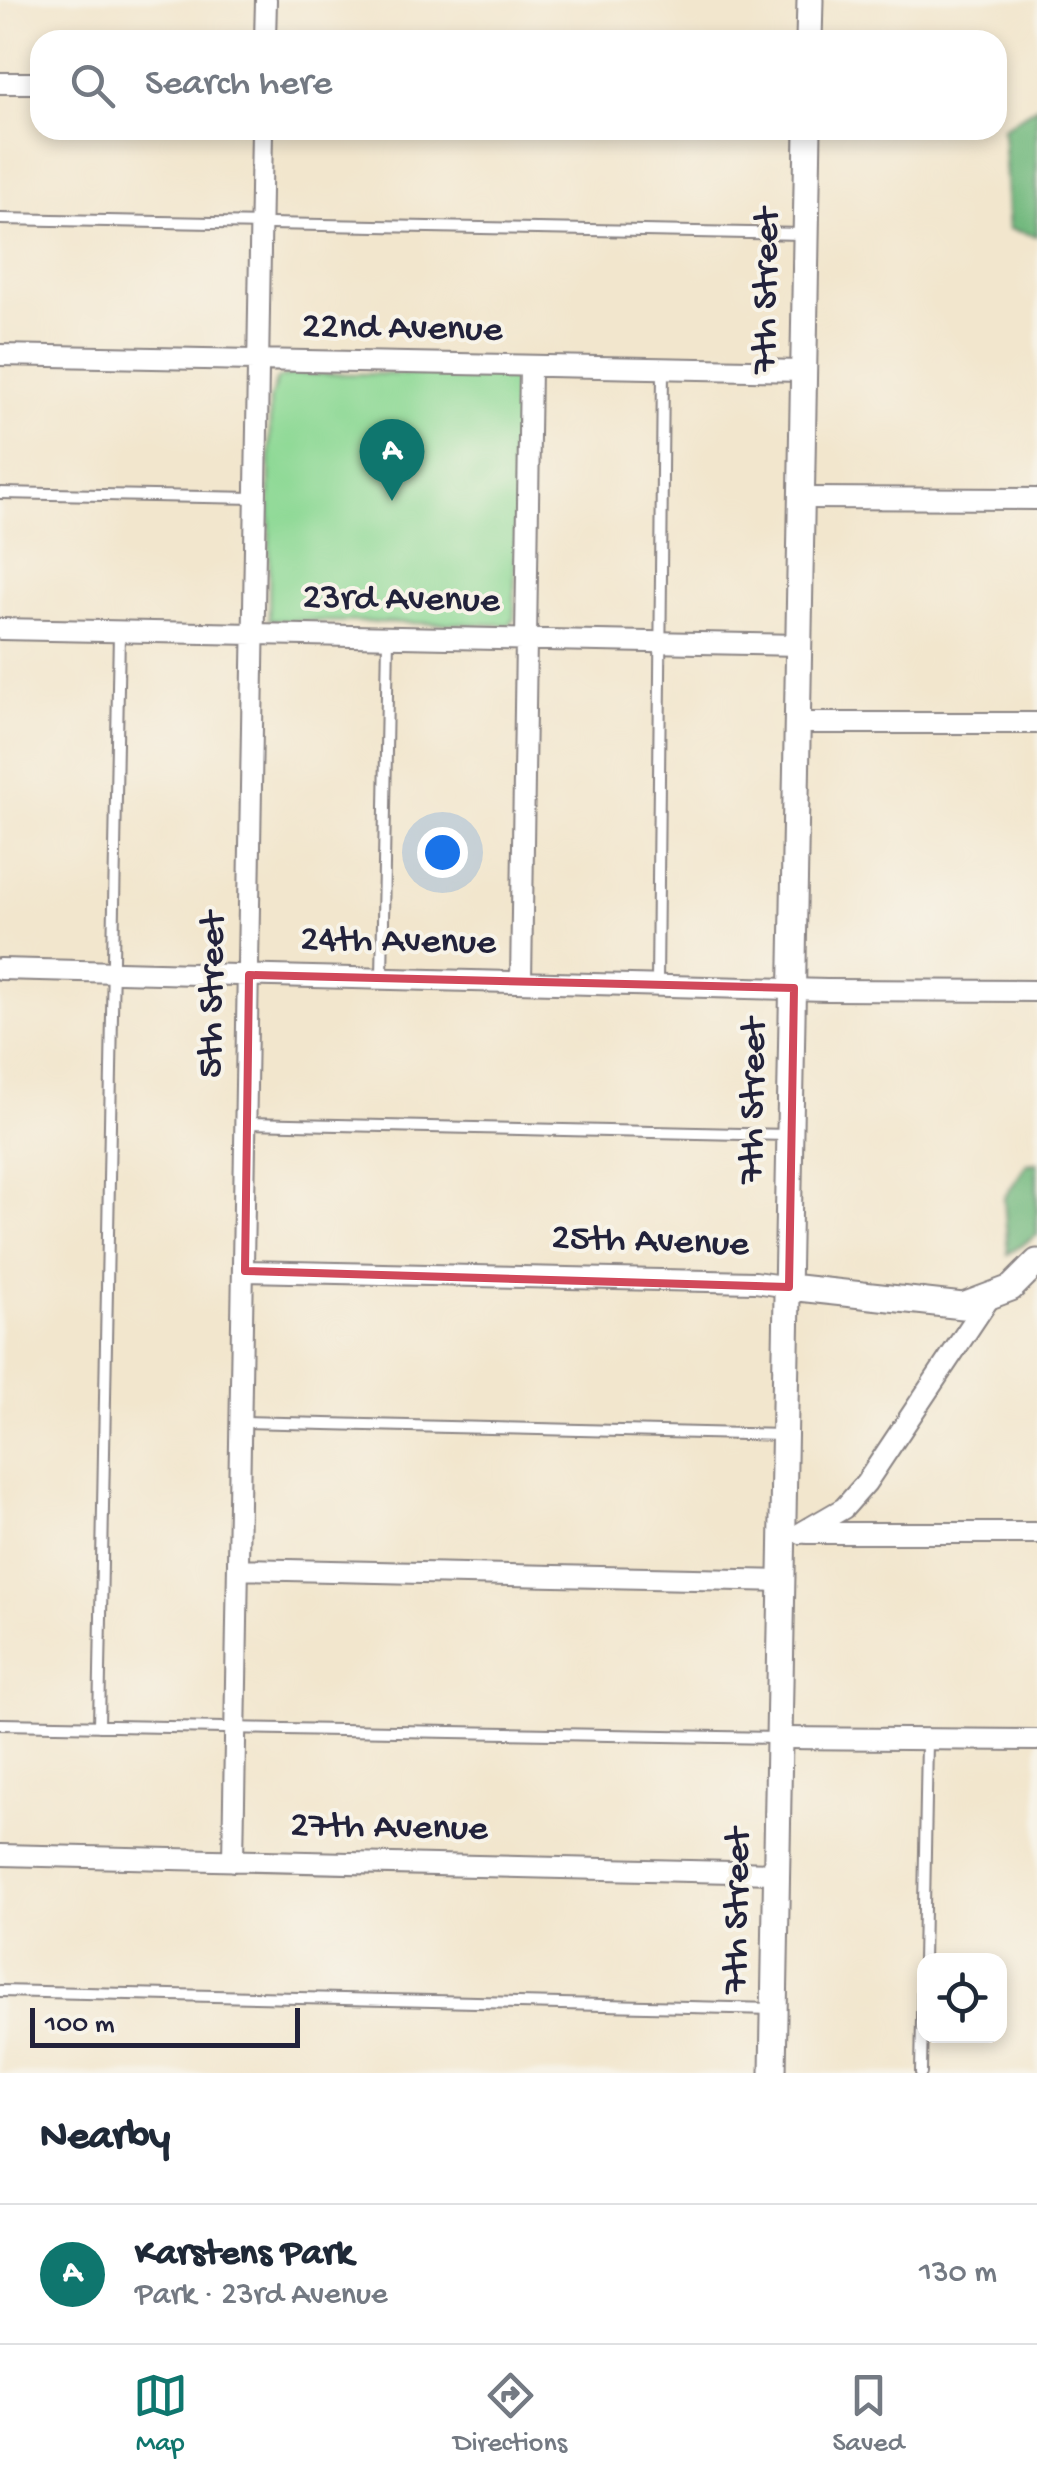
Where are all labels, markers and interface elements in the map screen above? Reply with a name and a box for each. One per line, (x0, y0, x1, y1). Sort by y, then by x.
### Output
search box (30, 30, 1007, 140)
icon: search (65, 58, 120, 113)
text: Search here (145, 63, 332, 107)
street label: 7th Street (745, 204, 792, 375)
street label: 22nd Avenue (301, 306, 503, 354)
pin: A (360, 418, 424, 501)
street label: 23rd Avenue (302, 577, 500, 625)
your location (417, 827, 468, 878)
street label: 5th Street (191, 908, 238, 1078)
street label: 24th Avenue (300, 919, 497, 967)
street label: 7th Street (732, 1014, 779, 1185)
street label: 25th Avenue (550, 1218, 750, 1268)
street label: 27th Avenue (290, 1805, 489, 1853)
street label: 7th Street (716, 1824, 763, 1995)
map controls (917, 1953, 1007, 2043)
button: locate (917, 1953, 1007, 2043)
scale bar (30, 2003, 300, 2048)
text: 100 m (45, 2009, 115, 2042)
text: Nearby (40, 2114, 170, 2163)
text: Karstens Park (135, 2233, 353, 2277)
text: A (63, 2255, 82, 2293)
text: 130 m (919, 2255, 997, 2293)
text: Park · 23rd Avenue (135, 2277, 387, 2315)
tab: Map (133, 2368, 188, 2461)
tab: Directions (453, 2368, 567, 2461)
tab: Saved (832, 2368, 904, 2461)

